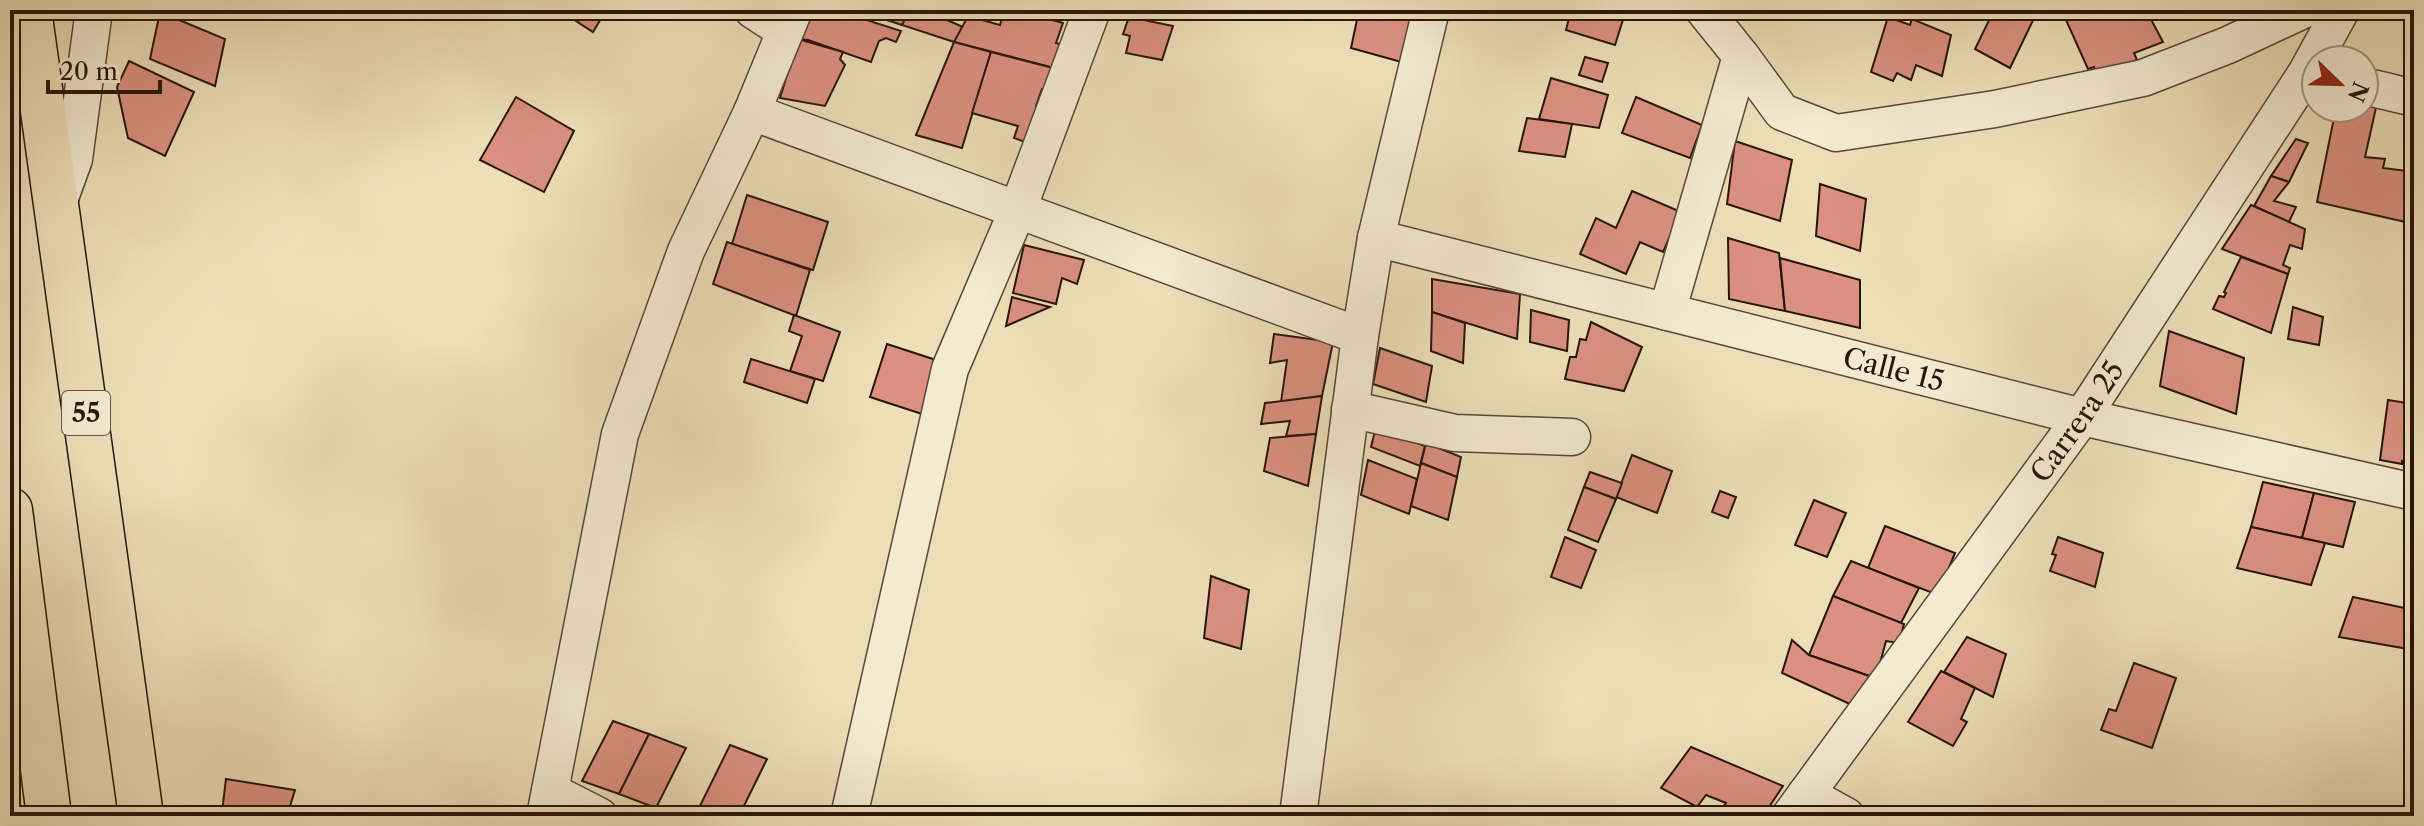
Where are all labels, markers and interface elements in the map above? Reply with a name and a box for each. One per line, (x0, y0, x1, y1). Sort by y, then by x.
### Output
scale bar (48, 44, 160, 94)
north arrow (2300, 44, 2380, 124)
text: 20 m (60, 57, 118, 86)
text: N (2342, 78, 2374, 106)
street label: Calle 15 (1839, 340, 1948, 398)
street label: Carrera 25 (2023, 354, 2131, 489)
road number: 55 (62, 391, 110, 435)

